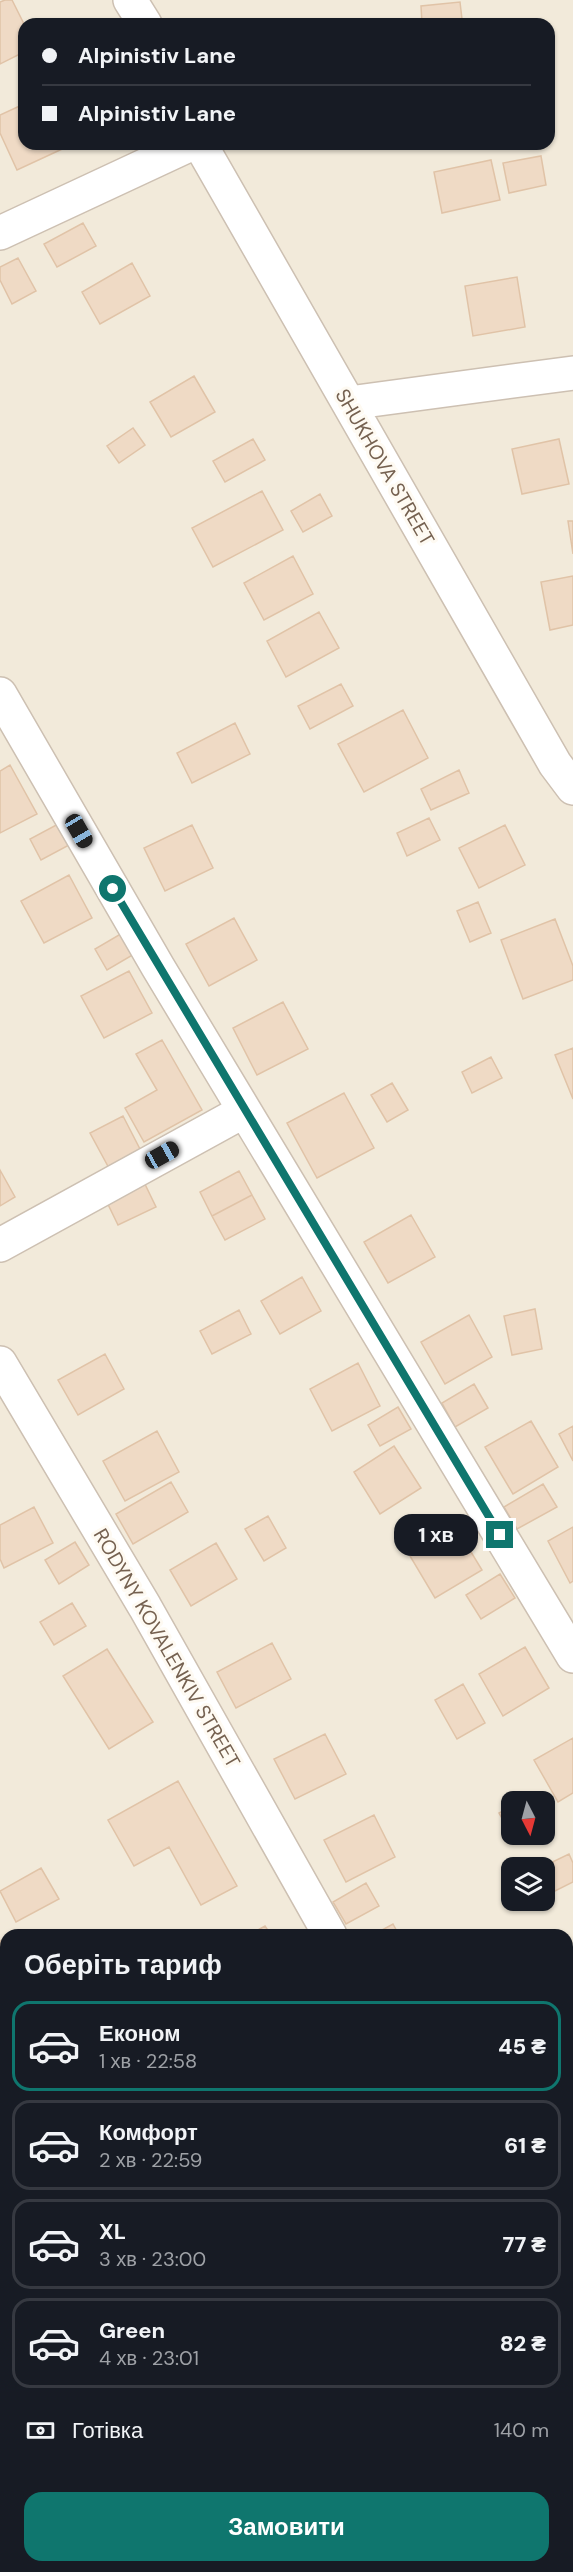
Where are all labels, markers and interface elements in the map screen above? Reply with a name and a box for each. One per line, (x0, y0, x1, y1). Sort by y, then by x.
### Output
text: Alpinistiv Lane (78, 41, 236, 70)
text: Alpinistiv Lane (78, 99, 236, 128)
street label: SHUKHOVA STREET (330, 384, 440, 550)
car (62, 811, 96, 851)
route start (99, 875, 126, 902)
car (142, 1138, 182, 1172)
callout: 1 хв (395, 1514, 479, 1556)
route end (486, 1521, 513, 1548)
text: 1 хв (418, 1522, 454, 1548)
street label: RODYNY KOVALENKIV STREET (88, 1524, 246, 1772)
north arrow (501, 1791, 555, 1845)
map controls (501, 1791, 555, 1911)
button: layers (501, 1857, 555, 1911)
text: Оберіть тариф (24, 1947, 222, 1982)
icon: car (27, 2019, 81, 2073)
text: Економ (99, 2019, 181, 2048)
text: 45 ₴ (498, 2032, 546, 2061)
text: 1 хв · 22:58 (99, 2048, 197, 2074)
icon: car (27, 2118, 81, 2172)
text: Комфорт (99, 2118, 198, 2147)
text: 61 ₴ (504, 2131, 546, 2160)
text: 2 хв · 22:59 (99, 2147, 202, 2173)
icon: car (27, 2217, 81, 2271)
text: XL (99, 2217, 126, 2246)
text: 77 ₴ (503, 2230, 546, 2259)
text: 3 хв · 23:00 (99, 2246, 206, 2272)
icon: car (27, 2316, 81, 2370)
text: Green (99, 2316, 165, 2345)
text: 82 ₴ (500, 2329, 546, 2358)
text: 4 хв · 23:01 (99, 2345, 199, 2371)
icon: cash (24, 2414, 57, 2447)
text: Готівка (72, 2416, 143, 2445)
text: 140 m (494, 2417, 549, 2443)
button: Замовити (24, 2492, 549, 2561)

